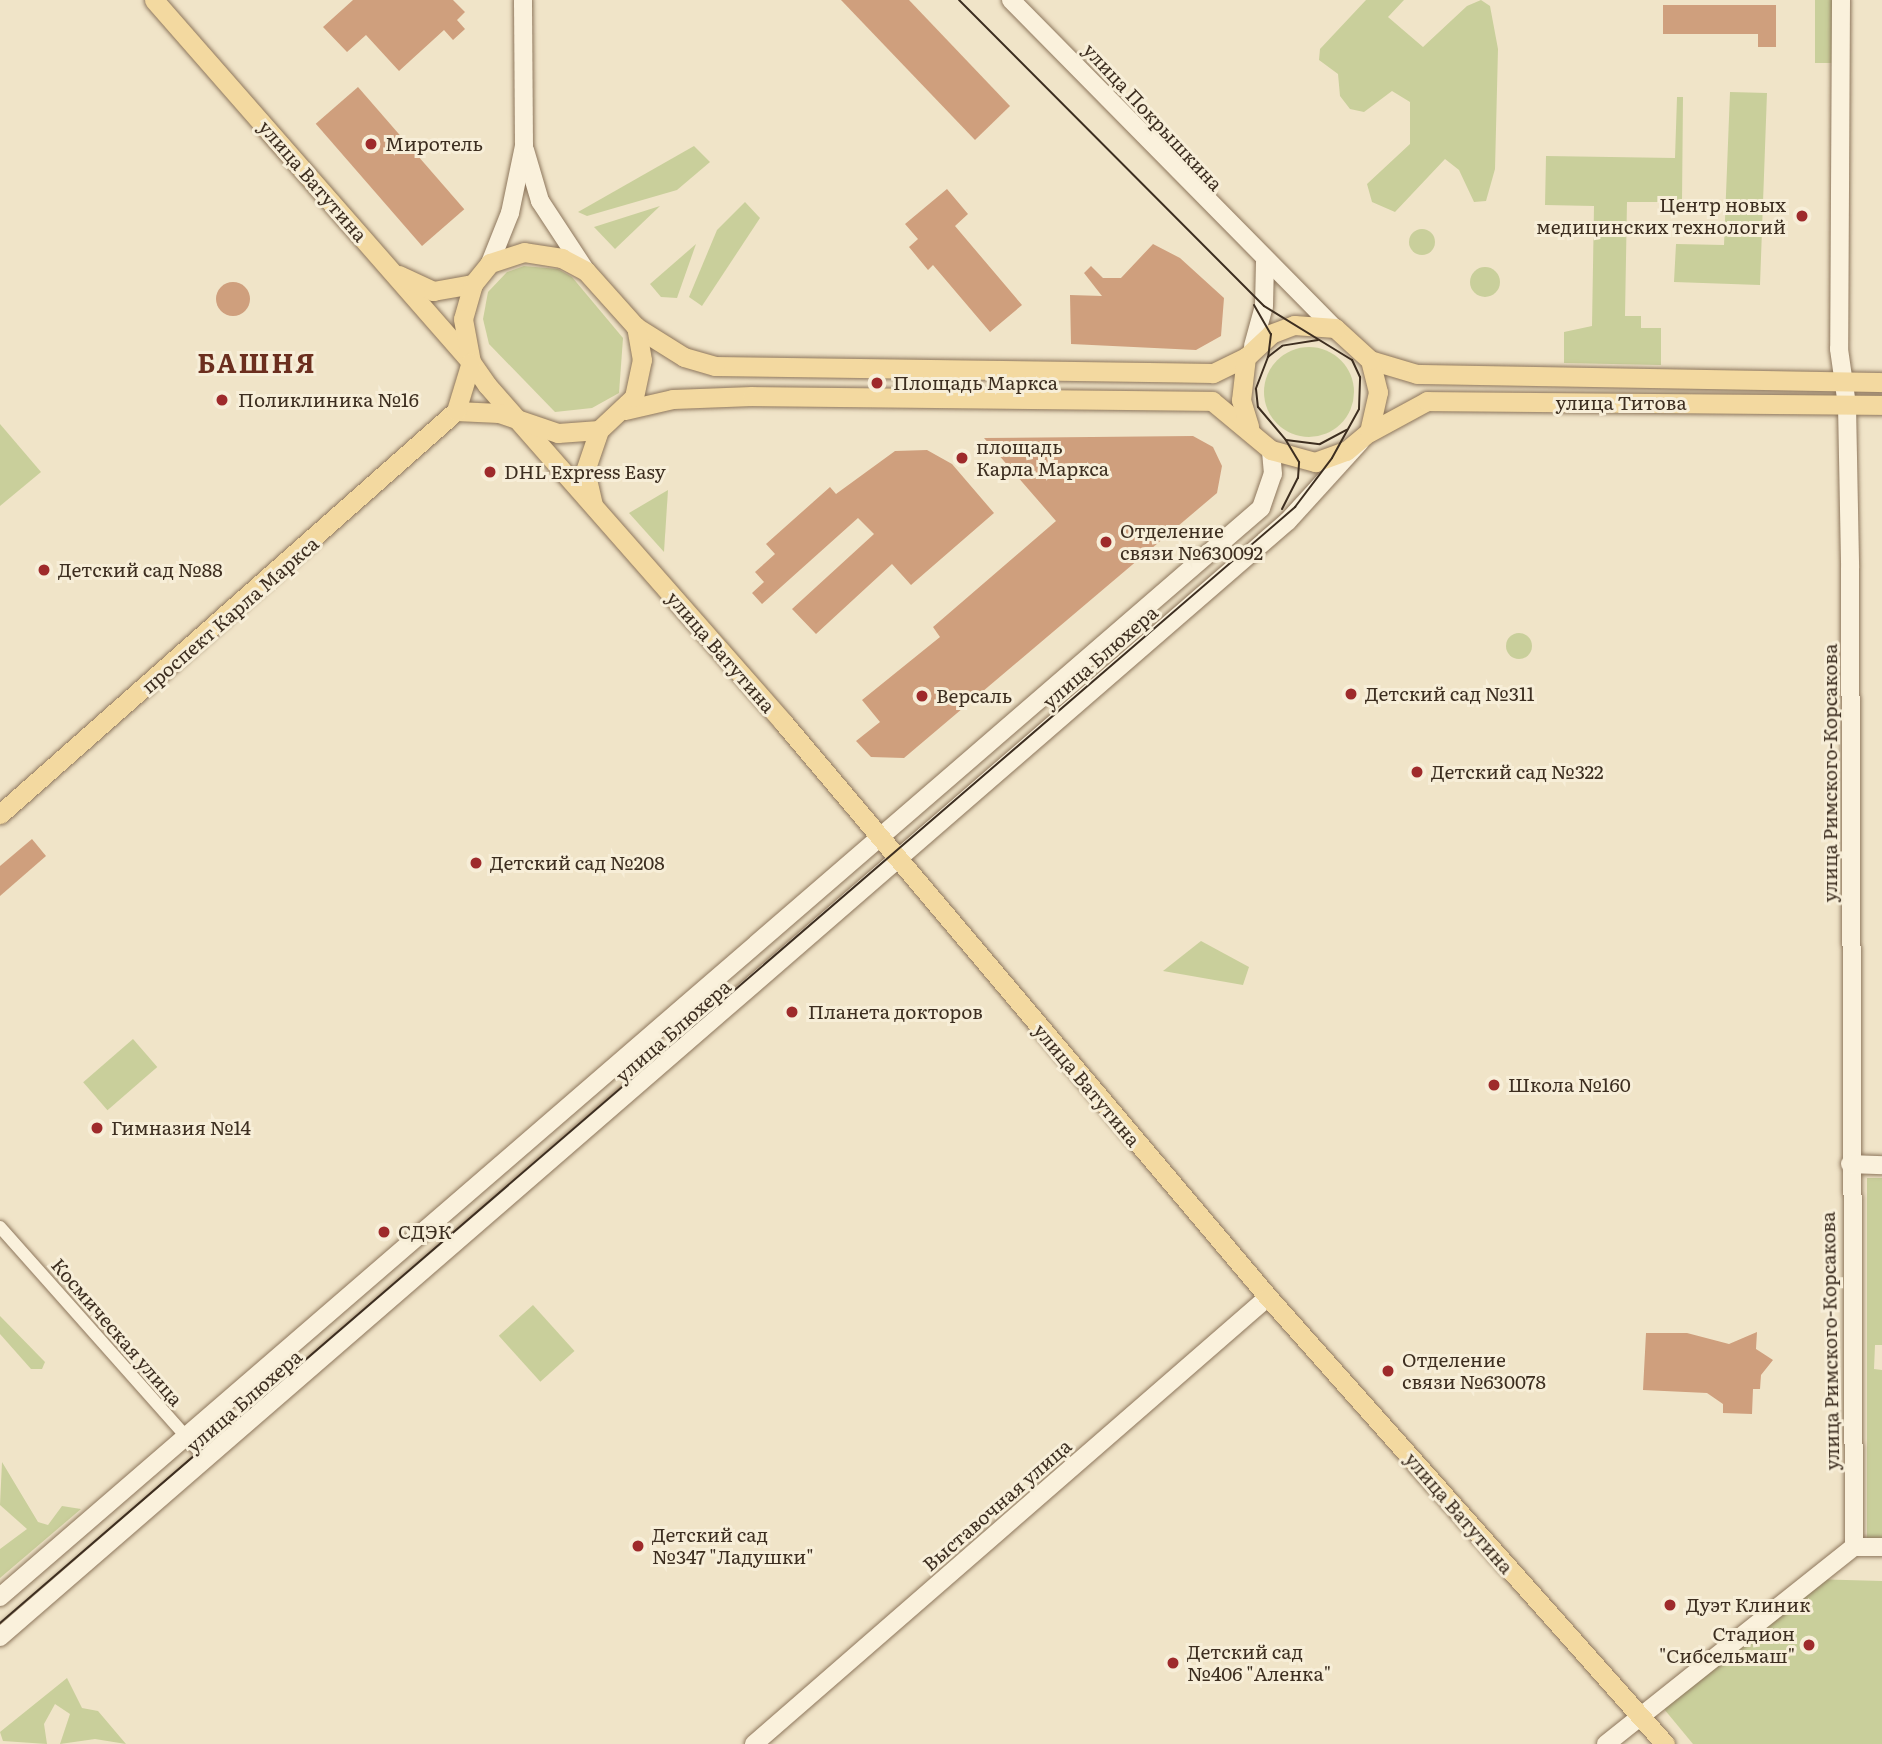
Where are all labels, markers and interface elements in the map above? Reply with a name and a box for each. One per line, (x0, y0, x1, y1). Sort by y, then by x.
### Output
street label: улица Покрышкина (1079, 38, 1227, 196)
street label: улица Ватутина (254, 116, 372, 246)
place label: Миротель (385, 133, 483, 155)
marker: Миротель (363, 136, 379, 152)
place label: Центр новых медицинских технологий (1536, 194, 1786, 238)
marker: Центр новых медицинских технологий (1792, 206, 1812, 226)
district label: БАШНЯ (198, 346, 316, 378)
place label: Площадь Маркса (893, 372, 1058, 394)
marker: Площадь Маркса (867, 373, 887, 393)
place label: Поликлиника №16 (238, 389, 419, 411)
marker: Поликлиника №16 (212, 390, 232, 410)
street label: улица Титова (1555, 392, 1687, 414)
place label: площадь Карла Маркса (976, 436, 1109, 480)
marker: площадь Карла Маркса (954, 450, 970, 466)
place label: DHL Express Easy (504, 461, 666, 483)
marker: DHL Express Easy (482, 464, 498, 480)
place label: Отделение связи №630092 (1120, 520, 1263, 564)
street label: проспект Карла Маркса (137, 532, 323, 698)
marker: Отделение связи №630092 (1098, 534, 1114, 550)
place label: Детский сад №88 (58, 559, 223, 581)
marker: Детский сад №88 (36, 562, 52, 578)
street label: улица Ватутина (662, 587, 780, 717)
street label: улица Блюхера (1038, 601, 1162, 713)
street label: улица Римского-Корсакова (1819, 644, 1841, 902)
place label: Детский сад №311 (1365, 683, 1534, 705)
place label: Версаль (936, 685, 1012, 707)
marker: Детский сад №311 (1343, 686, 1359, 702)
marker: Версаль (914, 688, 930, 704)
place label: Детский сад №322 (1431, 761, 1604, 783)
marker: Детский сад №322 (1409, 764, 1425, 780)
place label: Детский сад №208 (490, 852, 665, 874)
marker: Детский сад №208 (468, 855, 484, 871)
street label: улица Блюхера (611, 975, 735, 1087)
place label: Планета докторов (808, 1001, 983, 1023)
marker: Планета докторов (782, 1002, 802, 1022)
street label: улица Ватутина (1029, 1019, 1145, 1151)
place label: Школа №160 (1508, 1074, 1631, 1096)
marker: Школа №160 (1486, 1077, 1502, 1093)
place label: Гимназия №14 (111, 1117, 251, 1139)
marker: Гимназия №14 (89, 1120, 105, 1136)
street label: улица Римского-Корсакова (1816, 1211, 1844, 1471)
place label: СДЭК (398, 1221, 452, 1243)
marker: СДЭК (376, 1224, 392, 1240)
street label: Космическая улица (47, 1254, 187, 1410)
street label: улица Блюхера (182, 1345, 306, 1457)
place label: Отделение связи №630078 (1402, 1349, 1546, 1393)
marker: Отделение связи №630078 (1380, 1363, 1396, 1379)
street label: Выставочная улица (918, 1434, 1076, 1576)
street label: улица Ватутина (1400, 1448, 1518, 1578)
place label: Детский сад №347 "Ладушки" (652, 1524, 814, 1568)
marker: Детский сад №347 "Ладушки" (630, 1538, 646, 1554)
place label: Дуэт Клиник (1686, 1594, 1811, 1616)
marker: Дуэт Клиник (1660, 1595, 1680, 1615)
place label: Стадион "Сибсельмаш" (1659, 1623, 1795, 1667)
marker: Стадион "Сибсельмаш" (1801, 1637, 1817, 1653)
place label: Детский сад №406 "Аленка" (1187, 1641, 1331, 1685)
marker: Детский сад №406 "Аленка" (1165, 1655, 1181, 1671)

